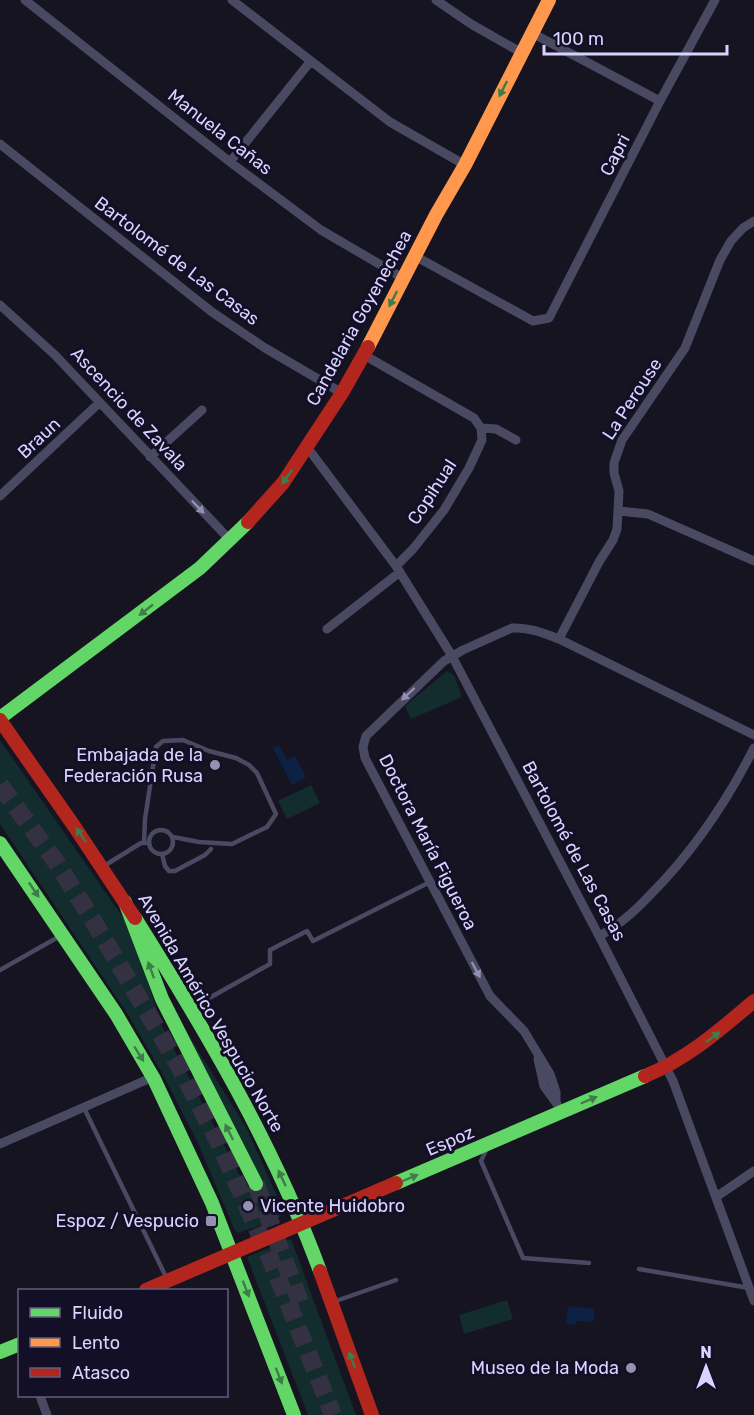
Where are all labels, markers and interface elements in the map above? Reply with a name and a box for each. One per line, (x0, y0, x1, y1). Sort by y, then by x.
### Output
scale bar (544, 18, 727, 56)
text: 100 m (553, 28, 604, 50)
one-way arrow (499, 81, 508, 98)
street label: Manuela Cañas (163, 84, 277, 180)
street label: Capri (595, 130, 635, 180)
street label: Bartolomé de Las Casas (90, 192, 264, 330)
street label: Candelaria Goyenechea (302, 226, 416, 410)
one-way arrow (388, 290, 398, 308)
street label: Ascencio de Zavala (66, 343, 192, 475)
street label: La Perouse (597, 354, 667, 444)
street label: Braun (13, 413, 65, 463)
street label: Copihual (403, 455, 461, 529)
one-way arrow (281, 468, 293, 484)
one-way arrow (191, 499, 205, 514)
one-way arrow (138, 604, 153, 616)
one-way arrow (402, 687, 416, 701)
place label: Embajada de la Federación Rusa (64, 744, 203, 787)
street label: Doctora María Figueroa (374, 750, 482, 934)
street label: Bartolomé de Las Casas (517, 757, 631, 945)
marker: Embajada de la Federación Rusa (208, 758, 222, 772)
one-way arrow (75, 828, 87, 844)
one-way arrow (28, 882, 40, 898)
street label: Avenida Américo Vespucio Norte (133, 890, 289, 1136)
one-way arrow (145, 960, 155, 978)
one-way arrow (471, 961, 481, 978)
one-way arrow (705, 1031, 720, 1043)
one-way arrow (134, 1046, 145, 1063)
one-way arrow (580, 1095, 598, 1105)
street label: Espoz (423, 1121, 477, 1161)
one-way arrow (225, 1123, 235, 1141)
one-way arrow (277, 1169, 287, 1187)
one-way arrow (401, 1173, 419, 1182)
place label: Vicente Huidobro (260, 1195, 405, 1217)
marker: Vicente Huidobro (241, 1199, 255, 1213)
place label: Espoz / Vespucio (55, 1210, 199, 1232)
marker: Espoz / Vespucio (204, 1214, 218, 1228)
one-way arrow (242, 1280, 252, 1298)
legend (18, 1289, 228, 1397)
text: Fluido (72, 1302, 123, 1324)
text: Lento (72, 1332, 120, 1354)
north arrow (676, 1337, 736, 1397)
text: N (700, 1343, 712, 1362)
one-way arrow (346, 1351, 356, 1369)
place label: Museo de la Moda (471, 1357, 619, 1379)
marker: Museo de la Moda (624, 1361, 638, 1375)
text: Atasco (72, 1362, 130, 1384)
one-way arrow (275, 1367, 284, 1385)

